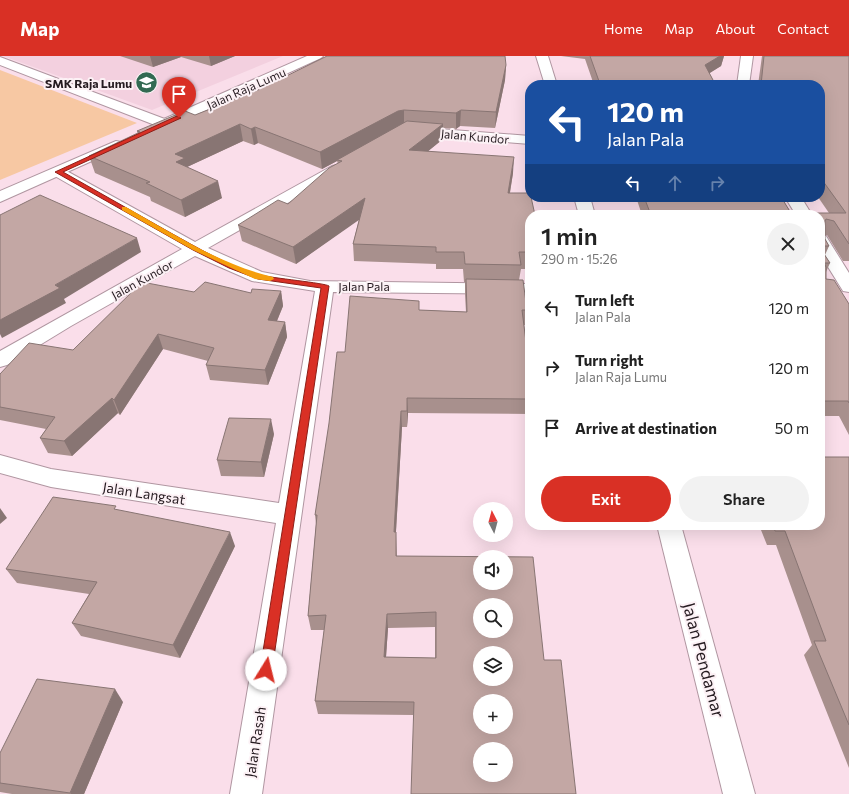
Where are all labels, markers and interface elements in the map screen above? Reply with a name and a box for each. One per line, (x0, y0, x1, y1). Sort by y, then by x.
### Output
text: Map (20, 17, 59, 40)
text: Home (604, 20, 643, 37)
text: Map (665, 20, 693, 37)
text: About (715, 20, 755, 37)
text: Contact (777, 20, 829, 37)
street label: Jalan Raja Lumu (204, 64, 288, 113)
school or university icon: SMK Raja Lumu (134, 70, 160, 96)
place label: SMK Raja Lumu (45, 76, 132, 90)
pin (162, 77, 196, 118)
icon: arrive (168, 83, 190, 105)
text: 120 m (607, 94, 684, 128)
icon: left (541, 96, 593, 148)
street label: Jalan Kundor (440, 126, 510, 147)
text: Jalan Pala (607, 128, 684, 150)
icon: left (622, 172, 644, 194)
icon: ahead (664, 172, 686, 194)
icon: right (706, 172, 728, 194)
text: 1 min (541, 221, 598, 250)
button: close (767, 223, 809, 265)
text: 290 m · 15:26 (541, 251, 618, 267)
street label: Jalan Kundor (109, 256, 176, 303)
street label: Jalan Pala (338, 279, 390, 294)
text: Turn left (575, 291, 634, 309)
icon: left (541, 297, 563, 319)
text: 120 m (769, 299, 809, 317)
text: Jalan Pala (575, 309, 631, 325)
text: Turn right (575, 351, 644, 369)
icon: right (541, 357, 563, 379)
text: 120 m (769, 359, 809, 377)
text: Jalan Raja Lumu (575, 369, 667, 385)
icon: arrive (541, 417, 563, 439)
text: Arrive at destination (575, 419, 717, 437)
text: 50 m (775, 419, 809, 437)
button: Exit (541, 476, 671, 522)
button: Share (679, 476, 809, 522)
street label: Jalan Langsat (102, 478, 187, 508)
north arrow (473, 502, 513, 542)
map controls (473, 502, 513, 782)
button: sound (473, 550, 513, 590)
button: search (473, 598, 513, 638)
street label: Jalan Pendamar (679, 600, 730, 720)
button: layers (473, 646, 513, 686)
position arrow (245, 649, 287, 691)
button: + (473, 694, 513, 734)
street label: Jalan Rasah (241, 705, 269, 779)
button: − (473, 742, 513, 782)

